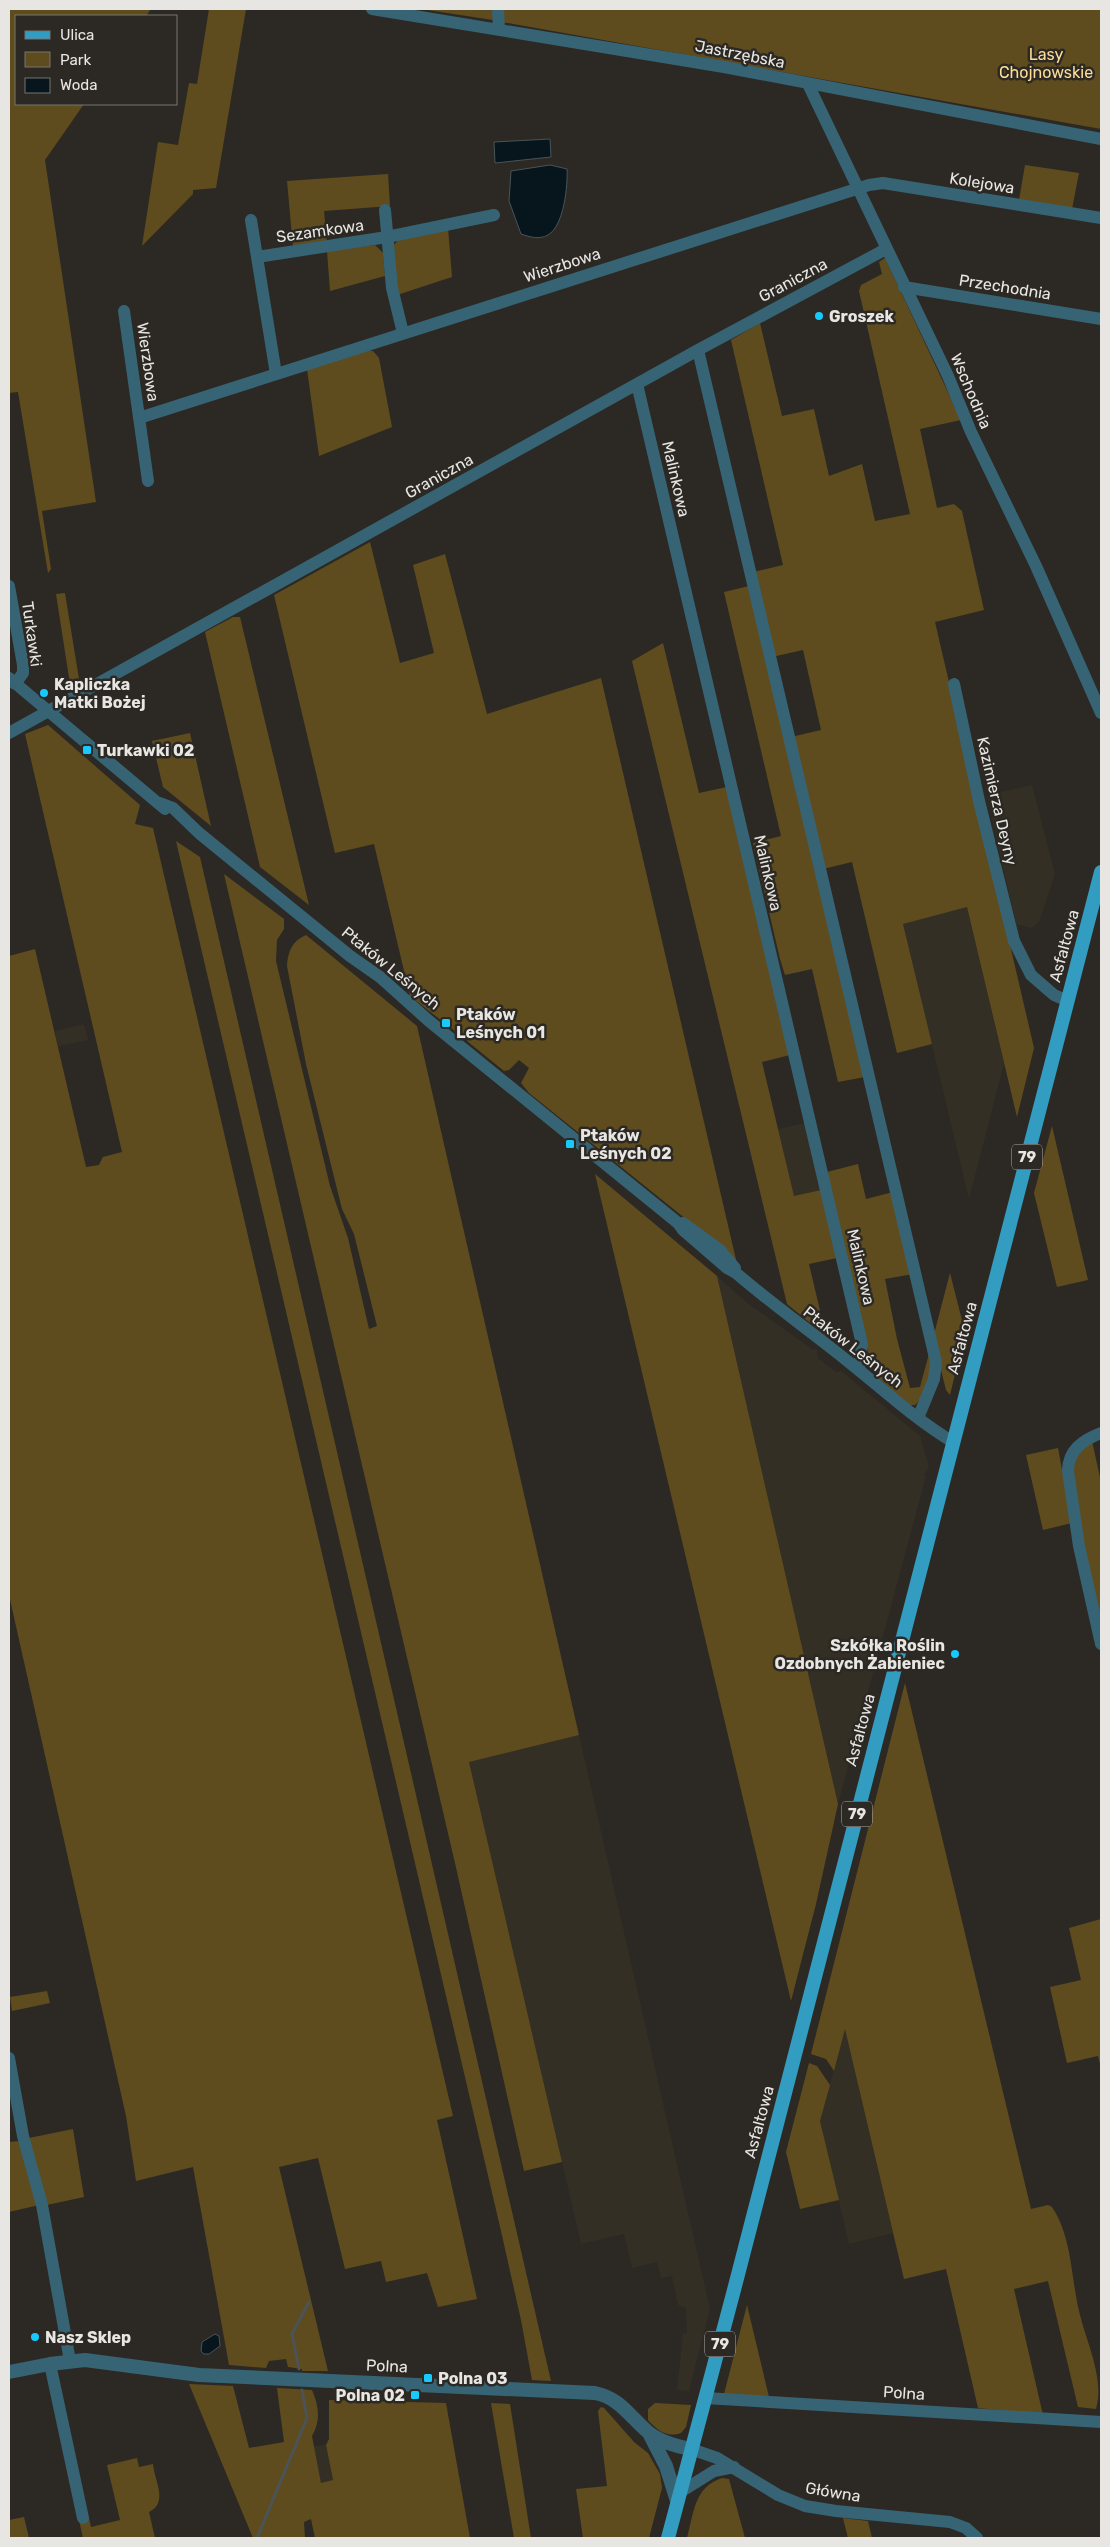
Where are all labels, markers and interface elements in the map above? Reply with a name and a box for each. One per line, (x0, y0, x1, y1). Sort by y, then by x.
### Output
legend (15, 15, 178, 105)
text: Ulica (60, 26, 94, 44)
street label: Jastrzębska (693, 36, 786, 73)
park label: Lasy Chojnowskie (999, 45, 1093, 82)
text: Park (60, 51, 91, 69)
text: Woda (60, 76, 98, 94)
street label: Kolejowa (948, 168, 1016, 198)
street label: Sezamkowa (275, 215, 365, 247)
street label: Wierzbowa (521, 244, 603, 286)
street label: Graniczna (756, 254, 830, 306)
street label: Przechodnia (958, 270, 1052, 304)
place label: Groszek (829, 307, 895, 326)
marker: Groszek (813, 310, 825, 322)
street label: Wierzbowa (133, 321, 163, 403)
street label: Wschodnia (947, 350, 995, 432)
street label: Malinkowa (658, 439, 694, 519)
street label: Graniczna (402, 450, 476, 502)
street label: Turkawki (18, 600, 46, 668)
place label: Kapliczka Matki Bożej (54, 675, 146, 712)
marker: Kapliczka Matki Bożej (38, 687, 50, 699)
street label: Kazimierza Deyny (973, 735, 1021, 867)
place label: Turkawki 02 (97, 741, 194, 760)
marker: Turkawki 02 (81, 744, 93, 756)
street label: Malinkowa (750, 833, 786, 913)
street label: Asfaltowa (1045, 908, 1083, 984)
street label: Ptaków Leśnych (338, 923, 444, 1013)
place label: Ptaków Leśnych 01 (456, 1005, 545, 1042)
marker: Ptaków Leśnych 01 (440, 1017, 452, 1029)
place label: Ptaków Leśnych 02 (580, 1126, 672, 1163)
marker: Ptaków Leśnych 02 (564, 1138, 576, 1150)
road number: 79 (1012, 1144, 1042, 1170)
street label: Malinkowa (843, 1227, 879, 1307)
street label: Asfaltowa (943, 1300, 981, 1376)
street label: Ptaków Leśnych (799, 1302, 907, 1392)
place label: Szkółka Roślin Ozdobnych Żabieniec (775, 1636, 945, 1673)
marker: Szkółka Roślin Ozdobnych Żabieniec (949, 1648, 961, 1660)
street label: Asfaltowa (841, 1692, 879, 1768)
road number: 79 (842, 1802, 872, 1826)
street label: Asfaltowa (740, 2084, 778, 2160)
place label: Nasz Sklep (45, 2328, 131, 2347)
marker: Nasz Sklep (29, 2331, 41, 2343)
road number: 79 (705, 2332, 735, 2356)
street label: Polna (366, 2355, 408, 2377)
place label: Polna 03 (438, 2369, 508, 2388)
marker: Polna 03 (422, 2372, 434, 2384)
street label: Polna (883, 2382, 925, 2404)
place label: Polna 02 (336, 2386, 405, 2405)
marker: Polna 02 (409, 2389, 421, 2401)
street label: Główna (804, 2478, 862, 2506)

